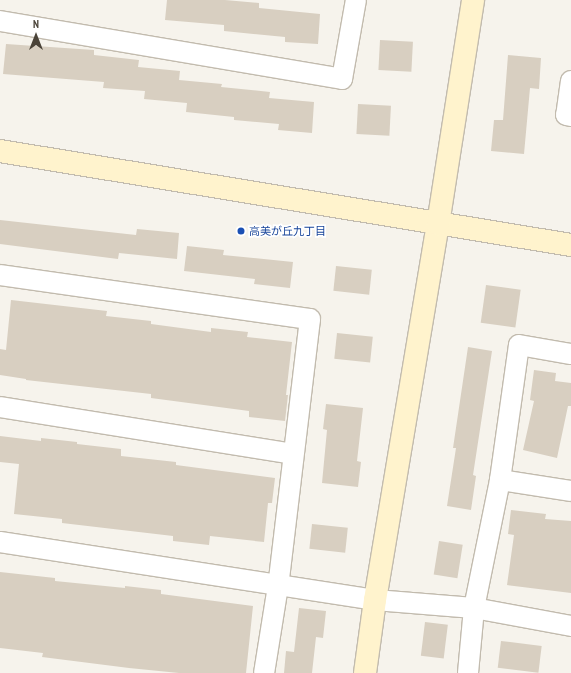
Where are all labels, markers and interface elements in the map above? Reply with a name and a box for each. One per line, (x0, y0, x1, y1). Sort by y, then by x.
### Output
north arrow (16, 16, 56, 56)
text: N (33, 17, 39, 31)
place label: 高美が丘九丁目 (249, 224, 326, 238)
marker: 高美が丘九丁目 (236, 226, 246, 236)

